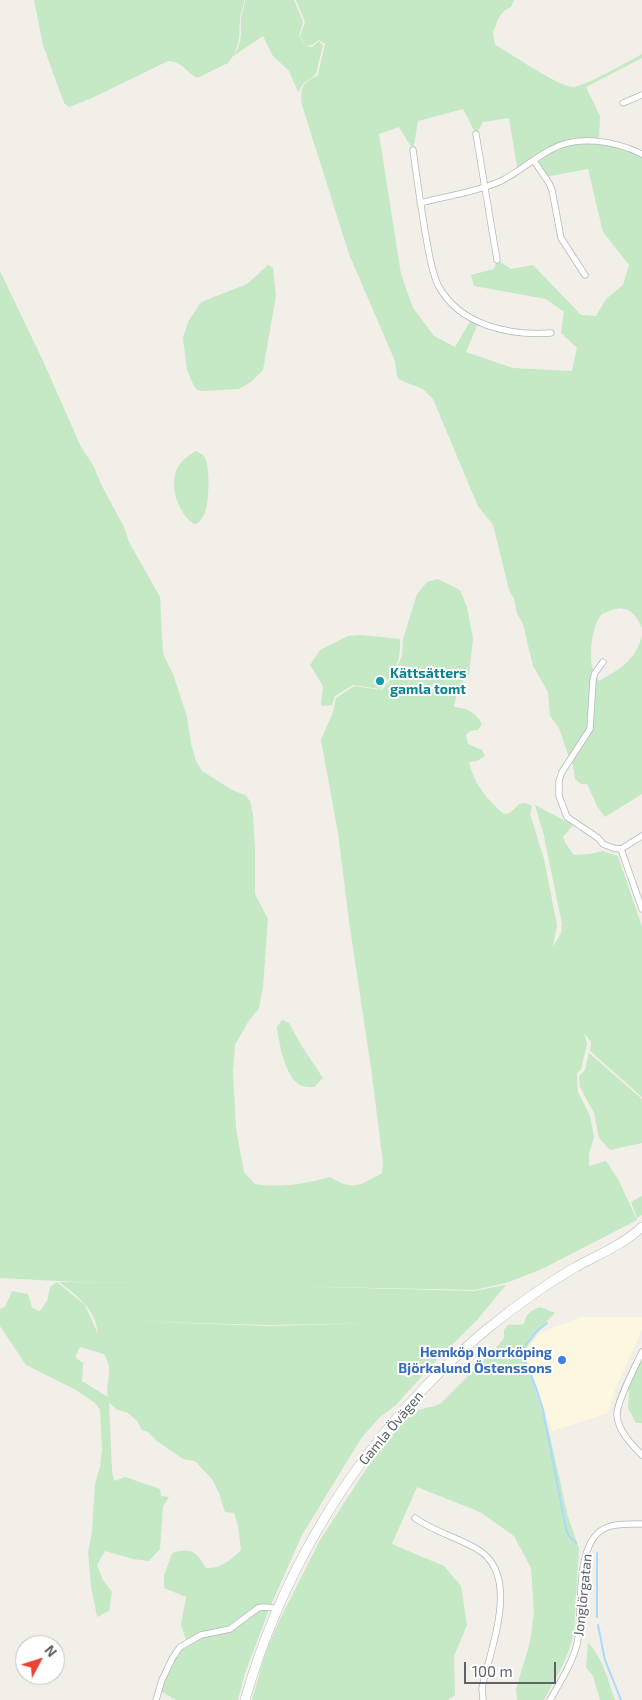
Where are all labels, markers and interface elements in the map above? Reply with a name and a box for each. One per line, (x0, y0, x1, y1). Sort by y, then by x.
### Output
place label: Kättsätters gamla tomt (390, 665, 467, 698)
marker: Kättsätters gamla tomt (374, 675, 386, 687)
place label: Hemköp Norrköping Björkalund Östenssons (398, 1344, 552, 1376)
marker: Hemköp Norrköping Björkalund Östenssons (556, 1354, 568, 1366)
street label: Gamla Övägen (355, 1388, 427, 1468)
street label: Jonglörgatan (570, 1553, 596, 1637)
north arrow (15, 1635, 65, 1685)
text: N (41, 1641, 61, 1660)
scale bar (467, 1652, 560, 1684)
text: 100 m (472, 1662, 513, 1680)

